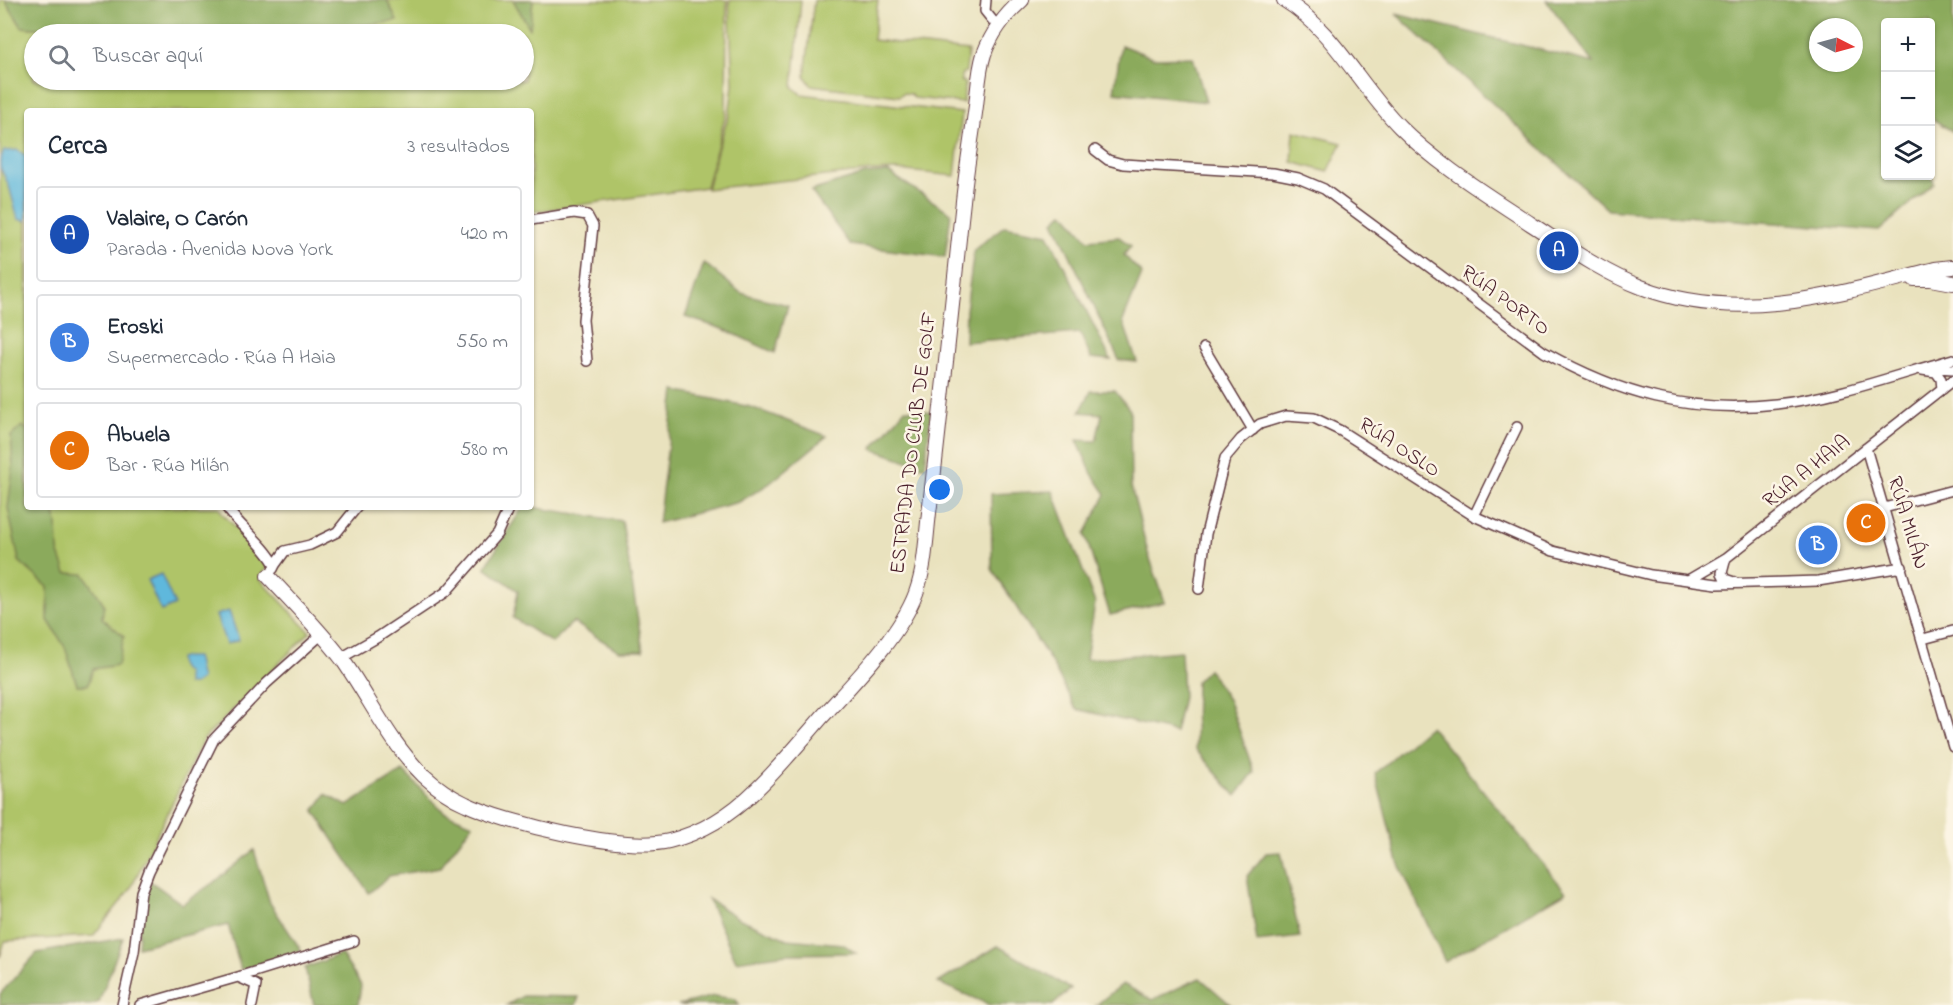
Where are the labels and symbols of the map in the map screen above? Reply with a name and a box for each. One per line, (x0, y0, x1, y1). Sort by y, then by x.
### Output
north arrow (1809, 18, 1863, 72)
pin: A (1540, 228, 1578, 274)
street label: RÚA PORTO (1454, 258, 1556, 344)
street label: ESTRADA DO CLUB DE GOLF (883, 310, 945, 576)
street label: RÚA OSLO (1352, 410, 1446, 486)
street label: RÚA A HAIA (1757, 428, 1857, 516)
street label: RÚA MILÁN (1879, 473, 1936, 573)
your location (925, 475, 954, 504)
pin: C (1846, 500, 1886, 546)
pin: B (1798, 522, 1838, 568)

